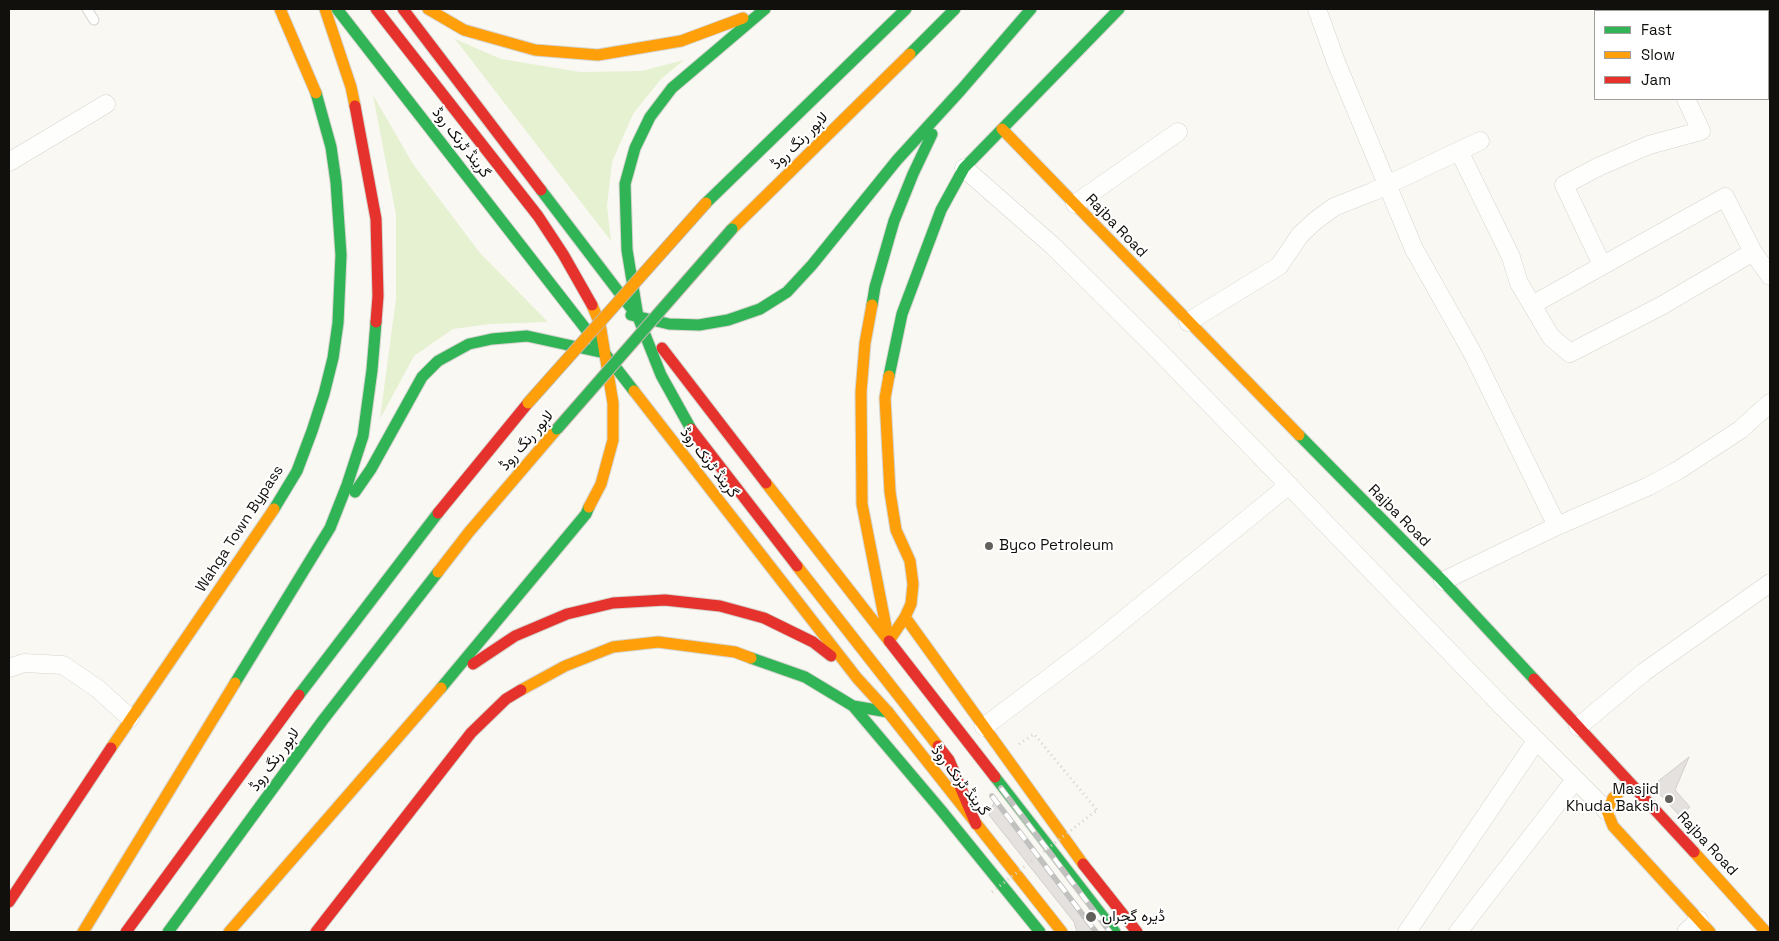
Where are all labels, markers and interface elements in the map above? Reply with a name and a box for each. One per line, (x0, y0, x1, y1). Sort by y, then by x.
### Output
legend (1594, 10, 1769, 100)
text: Fast (1641, 20, 1672, 39)
text: Slow (1641, 45, 1675, 64)
text: Jam (1641, 70, 1671, 89)
street label: گرینڈ ٹرنک روڈ (428, 104, 494, 182)
street label: لاہور رنگ روڈ (768, 109, 832, 173)
street label: Rajba Road (1081, 191, 1151, 261)
street label: لاہور رنگ روڈ (496, 407, 558, 475)
street label: گرینڈ ٹرنک روڈ (676, 424, 742, 502)
street label: Wahga Town Bypass (192, 462, 288, 596)
street label: Rajba Road (1364, 481, 1434, 551)
place label: Byco Petroleum (999, 537, 1114, 555)
marker: Byco Petroleum (983, 540, 995, 552)
street label: لاہور رنگ روڈ (246, 725, 304, 795)
street label: گرینڈ ٹرنک روڈ (927, 742, 993, 820)
place label: Masjid Khuda Baksh (1566, 781, 1659, 816)
marker: Masjid Khuda Baksh (1663, 793, 1675, 805)
street label: Rajba Road (1673, 808, 1741, 880)
place label: ڈیرہ گجراں (1102, 908, 1165, 926)
marker: ڈیرہ گجراں (1084, 910, 1098, 924)

